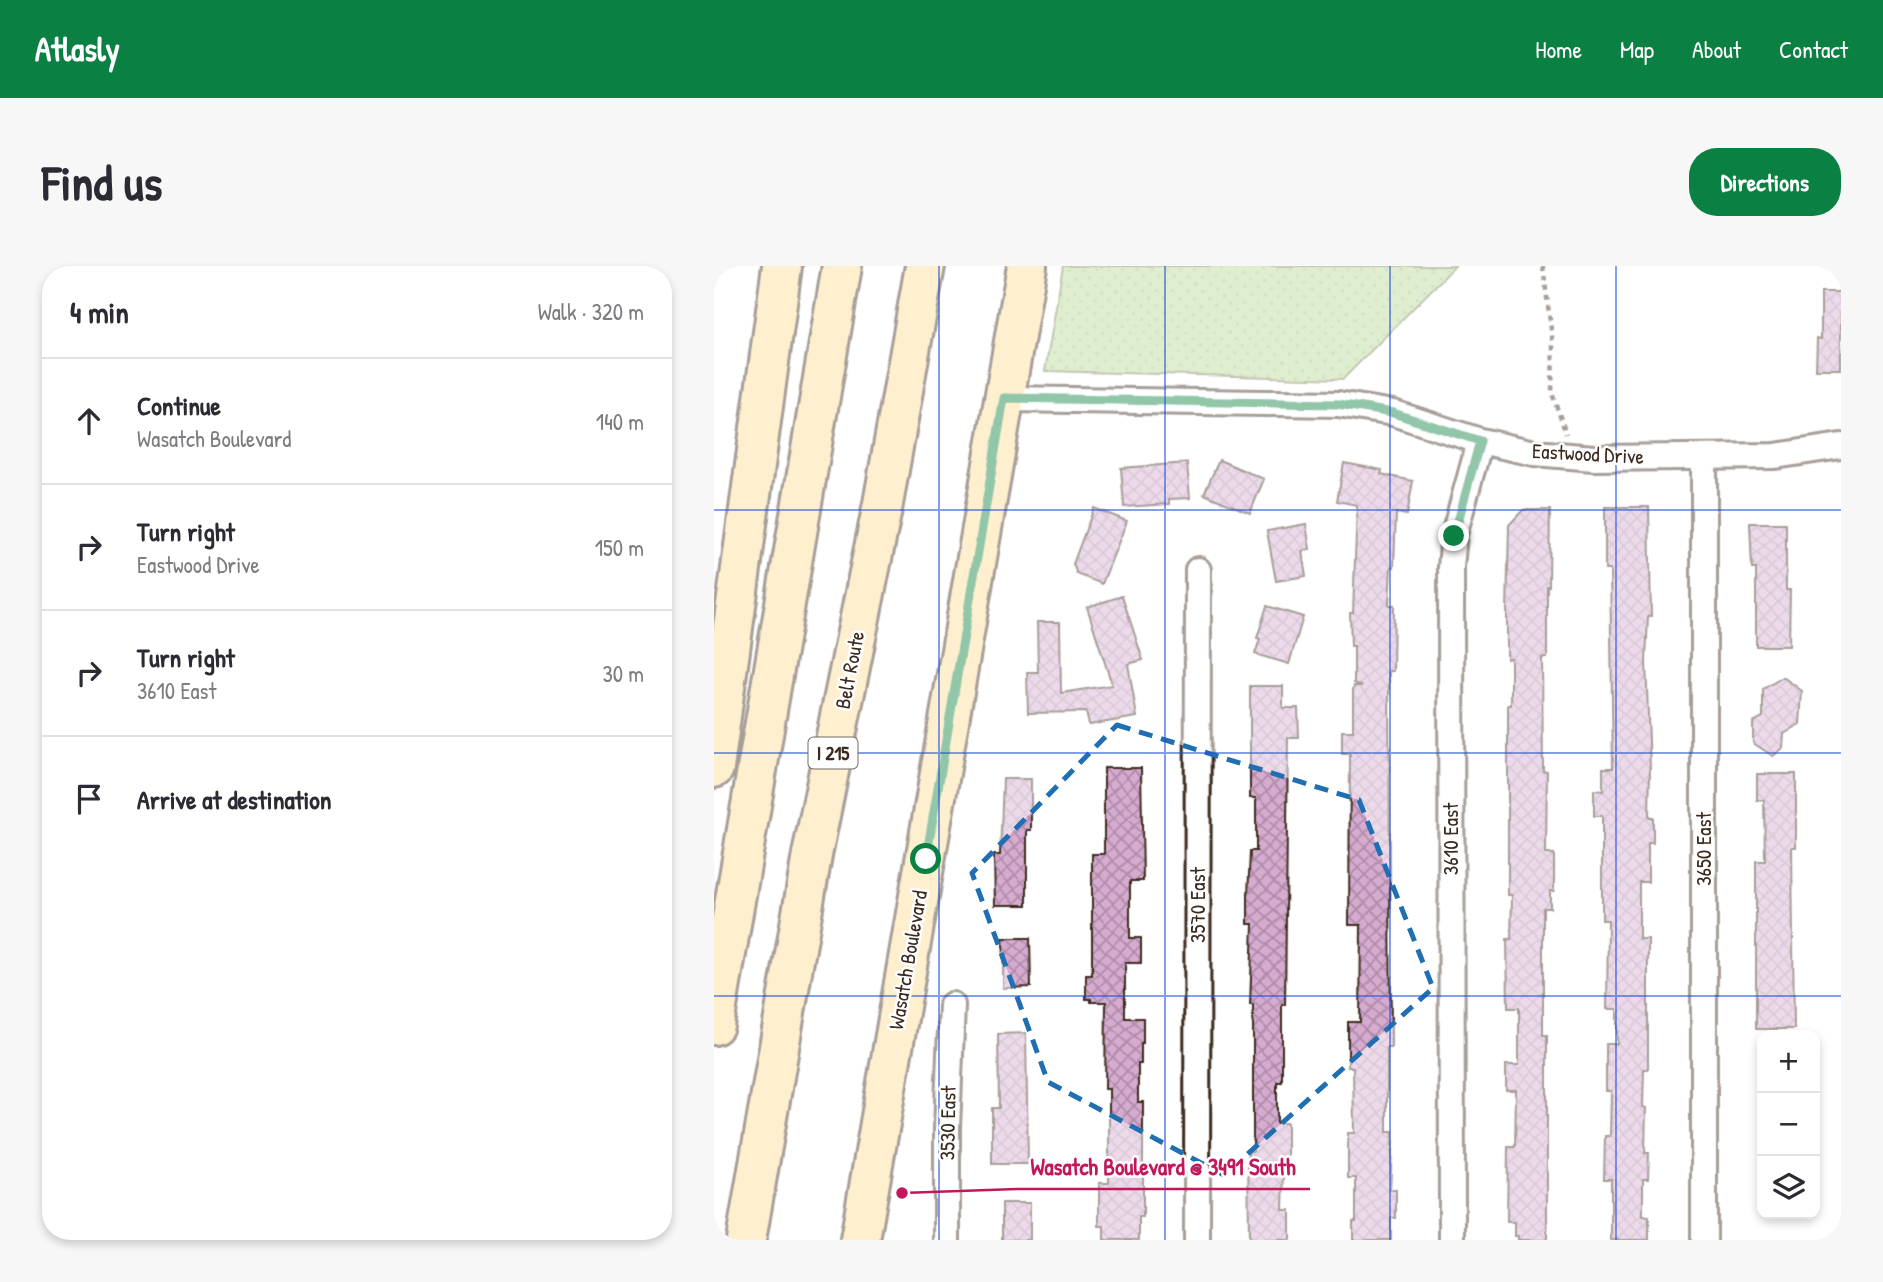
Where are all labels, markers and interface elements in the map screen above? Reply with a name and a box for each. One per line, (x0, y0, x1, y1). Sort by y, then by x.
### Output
text: Atlasly (35, 27, 120, 71)
text: Home (1535, 33, 1582, 65)
text: Map (1620, 33, 1654, 65)
text: About (1692, 33, 1741, 65)
text: Contact (1779, 33, 1848, 65)
button: Directions (1689, 148, 1841, 216)
text: Find us (42, 149, 162, 215)
text: 4 min (70, 292, 129, 332)
text: Walk · 320 m (538, 296, 644, 327)
text: Continue (137, 388, 221, 423)
icon: ahead (70, 402, 108, 440)
text: 140 m (596, 406, 644, 437)
text: Wasatch Boulevard (137, 423, 291, 454)
street label: Eastwood Drive (1531, 436, 1645, 471)
text: Turn right (137, 514, 235, 549)
route end (1438, 520, 1469, 551)
icon: right (70, 528, 108, 566)
text: 150 m (595, 532, 644, 563)
text: Eastwood Drive (137, 549, 260, 580)
street label: Belt Route (828, 629, 871, 711)
text: Turn right (137, 640, 235, 675)
icon: right (70, 654, 108, 692)
text: 30 m (602, 658, 644, 689)
text: 3610 East (137, 675, 216, 706)
road number: I 215 (808, 738, 858, 768)
icon: arrive (70, 780, 108, 818)
text: Arrive at destination (137, 782, 332, 817)
street label: 3610 East (1436, 802, 1465, 875)
street label: 3650 East (1689, 811, 1718, 886)
route start (910, 843, 941, 874)
street label: 3570 East (1183, 866, 1212, 943)
street label: Wasatch Boulevard (881, 888, 934, 1032)
map controls (1757, 1030, 1820, 1219)
button: + (1757, 1030, 1820, 1093)
street label: 3530 East (932, 1085, 963, 1161)
button: − (1757, 1093, 1820, 1156)
callout: Wasatch Boulevard @ 3491 South (1017, 1145, 1310, 1189)
text: Wasatch Boulevard @ 3491 South (1030, 1151, 1296, 1182)
button: layers (1757, 1156, 1820, 1219)

